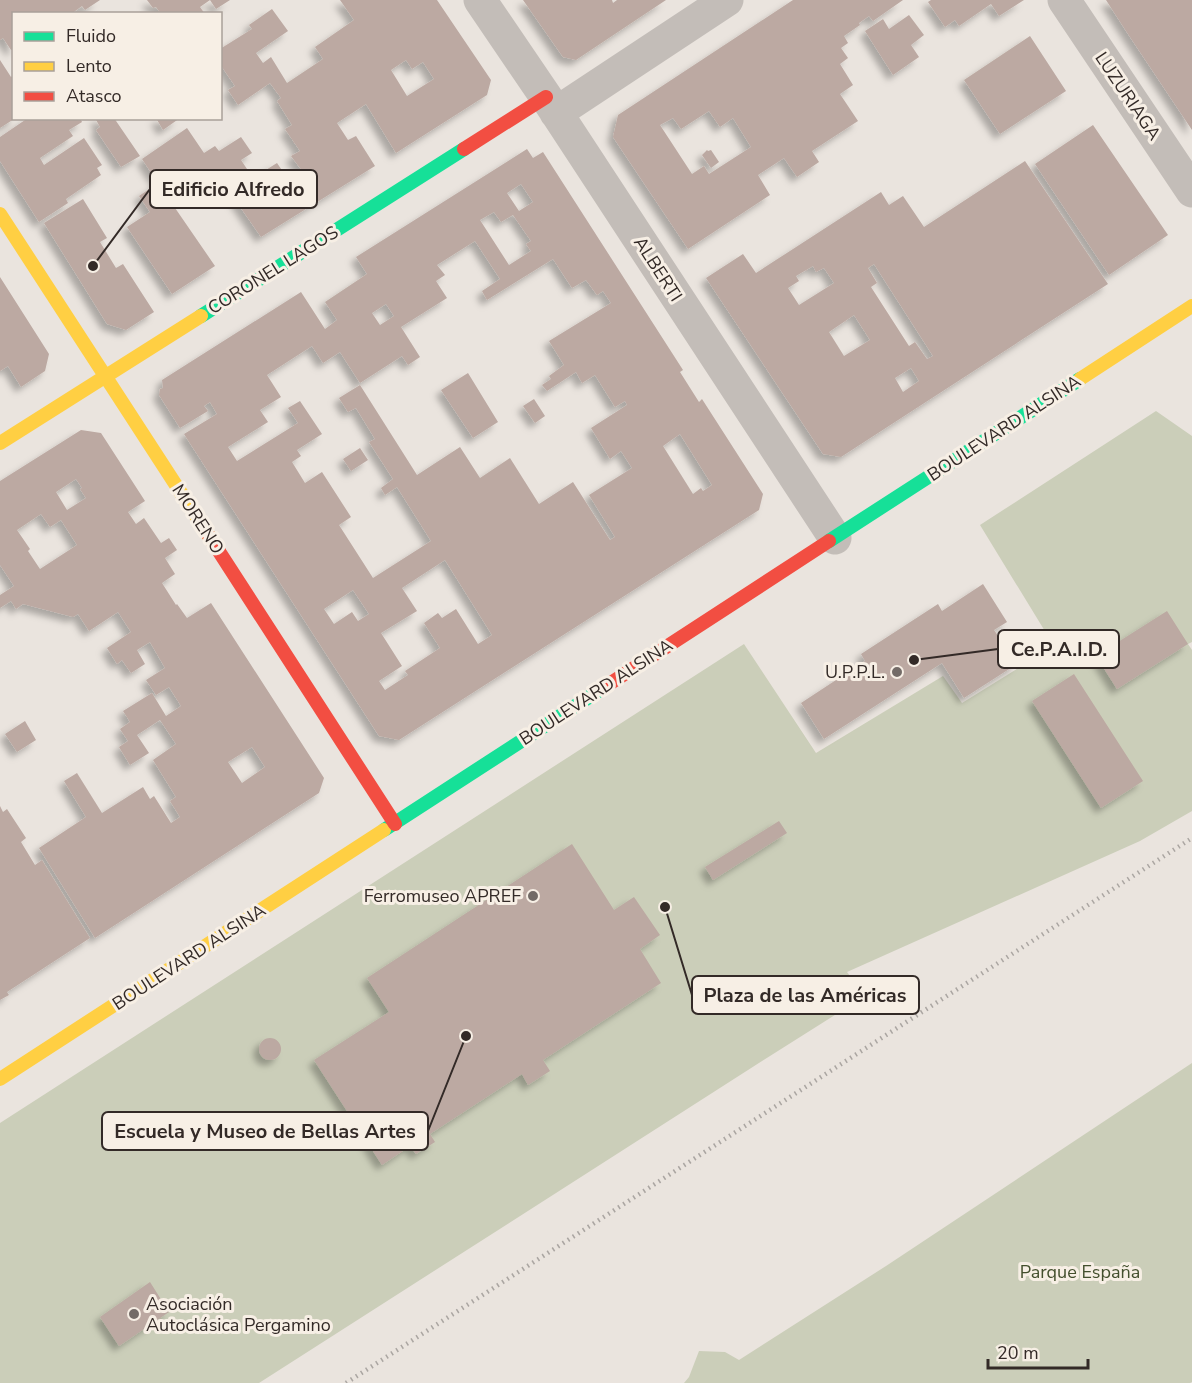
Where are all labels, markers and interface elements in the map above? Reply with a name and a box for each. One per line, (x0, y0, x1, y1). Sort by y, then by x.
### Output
legend (12, 12, 222, 120)
text: Fluido (66, 24, 116, 48)
street label: LUZURIAGA (1090, 47, 1166, 145)
text: Lento (66, 54, 112, 78)
text: Atasco (66, 84, 122, 108)
callout: Edificio Alfredo (150, 170, 317, 208)
text: Edificio Alfredo (161, 176, 305, 203)
street label: CORONEL LAGOS (203, 220, 343, 320)
street label: ALBERTI (628, 232, 688, 306)
street label: BOULEVARD ALSINA (923, 369, 1085, 487)
street label: MORENO (166, 479, 230, 559)
callout: Ce.P.A.I.D. (998, 630, 1119, 668)
street label: BOULEVARD ALSINA (515, 633, 677, 751)
text: Ce.P.A.I.D. (1011, 636, 1107, 663)
place label: U.P.P.L. (825, 660, 885, 684)
marker: U.P.P.L. (890, 665, 904, 679)
place label: Ferromuseo APREF (364, 884, 521, 908)
marker: Ferromuseo APREF (526, 889, 540, 903)
street label: BOULEVARD ALSINA (108, 898, 270, 1016)
callout: Plaza de las Américas (692, 976, 919, 1014)
text: Plaza de las Américas (703, 982, 907, 1009)
callout: Escuela y Museo de Bellas Artes (102, 1112, 428, 1150)
text: Escuela y Museo de Bellas Artes (114, 1118, 416, 1145)
park label: Parque España (1020, 1260, 1140, 1284)
place label: Asociación Autoclásica Pergamino (146, 1292, 331, 1337)
marker: Asociación Autoclásica Pergamino (127, 1307, 141, 1321)
scale bar (988, 1332, 1088, 1370)
text: 20 m (997, 1341, 1039, 1365)

